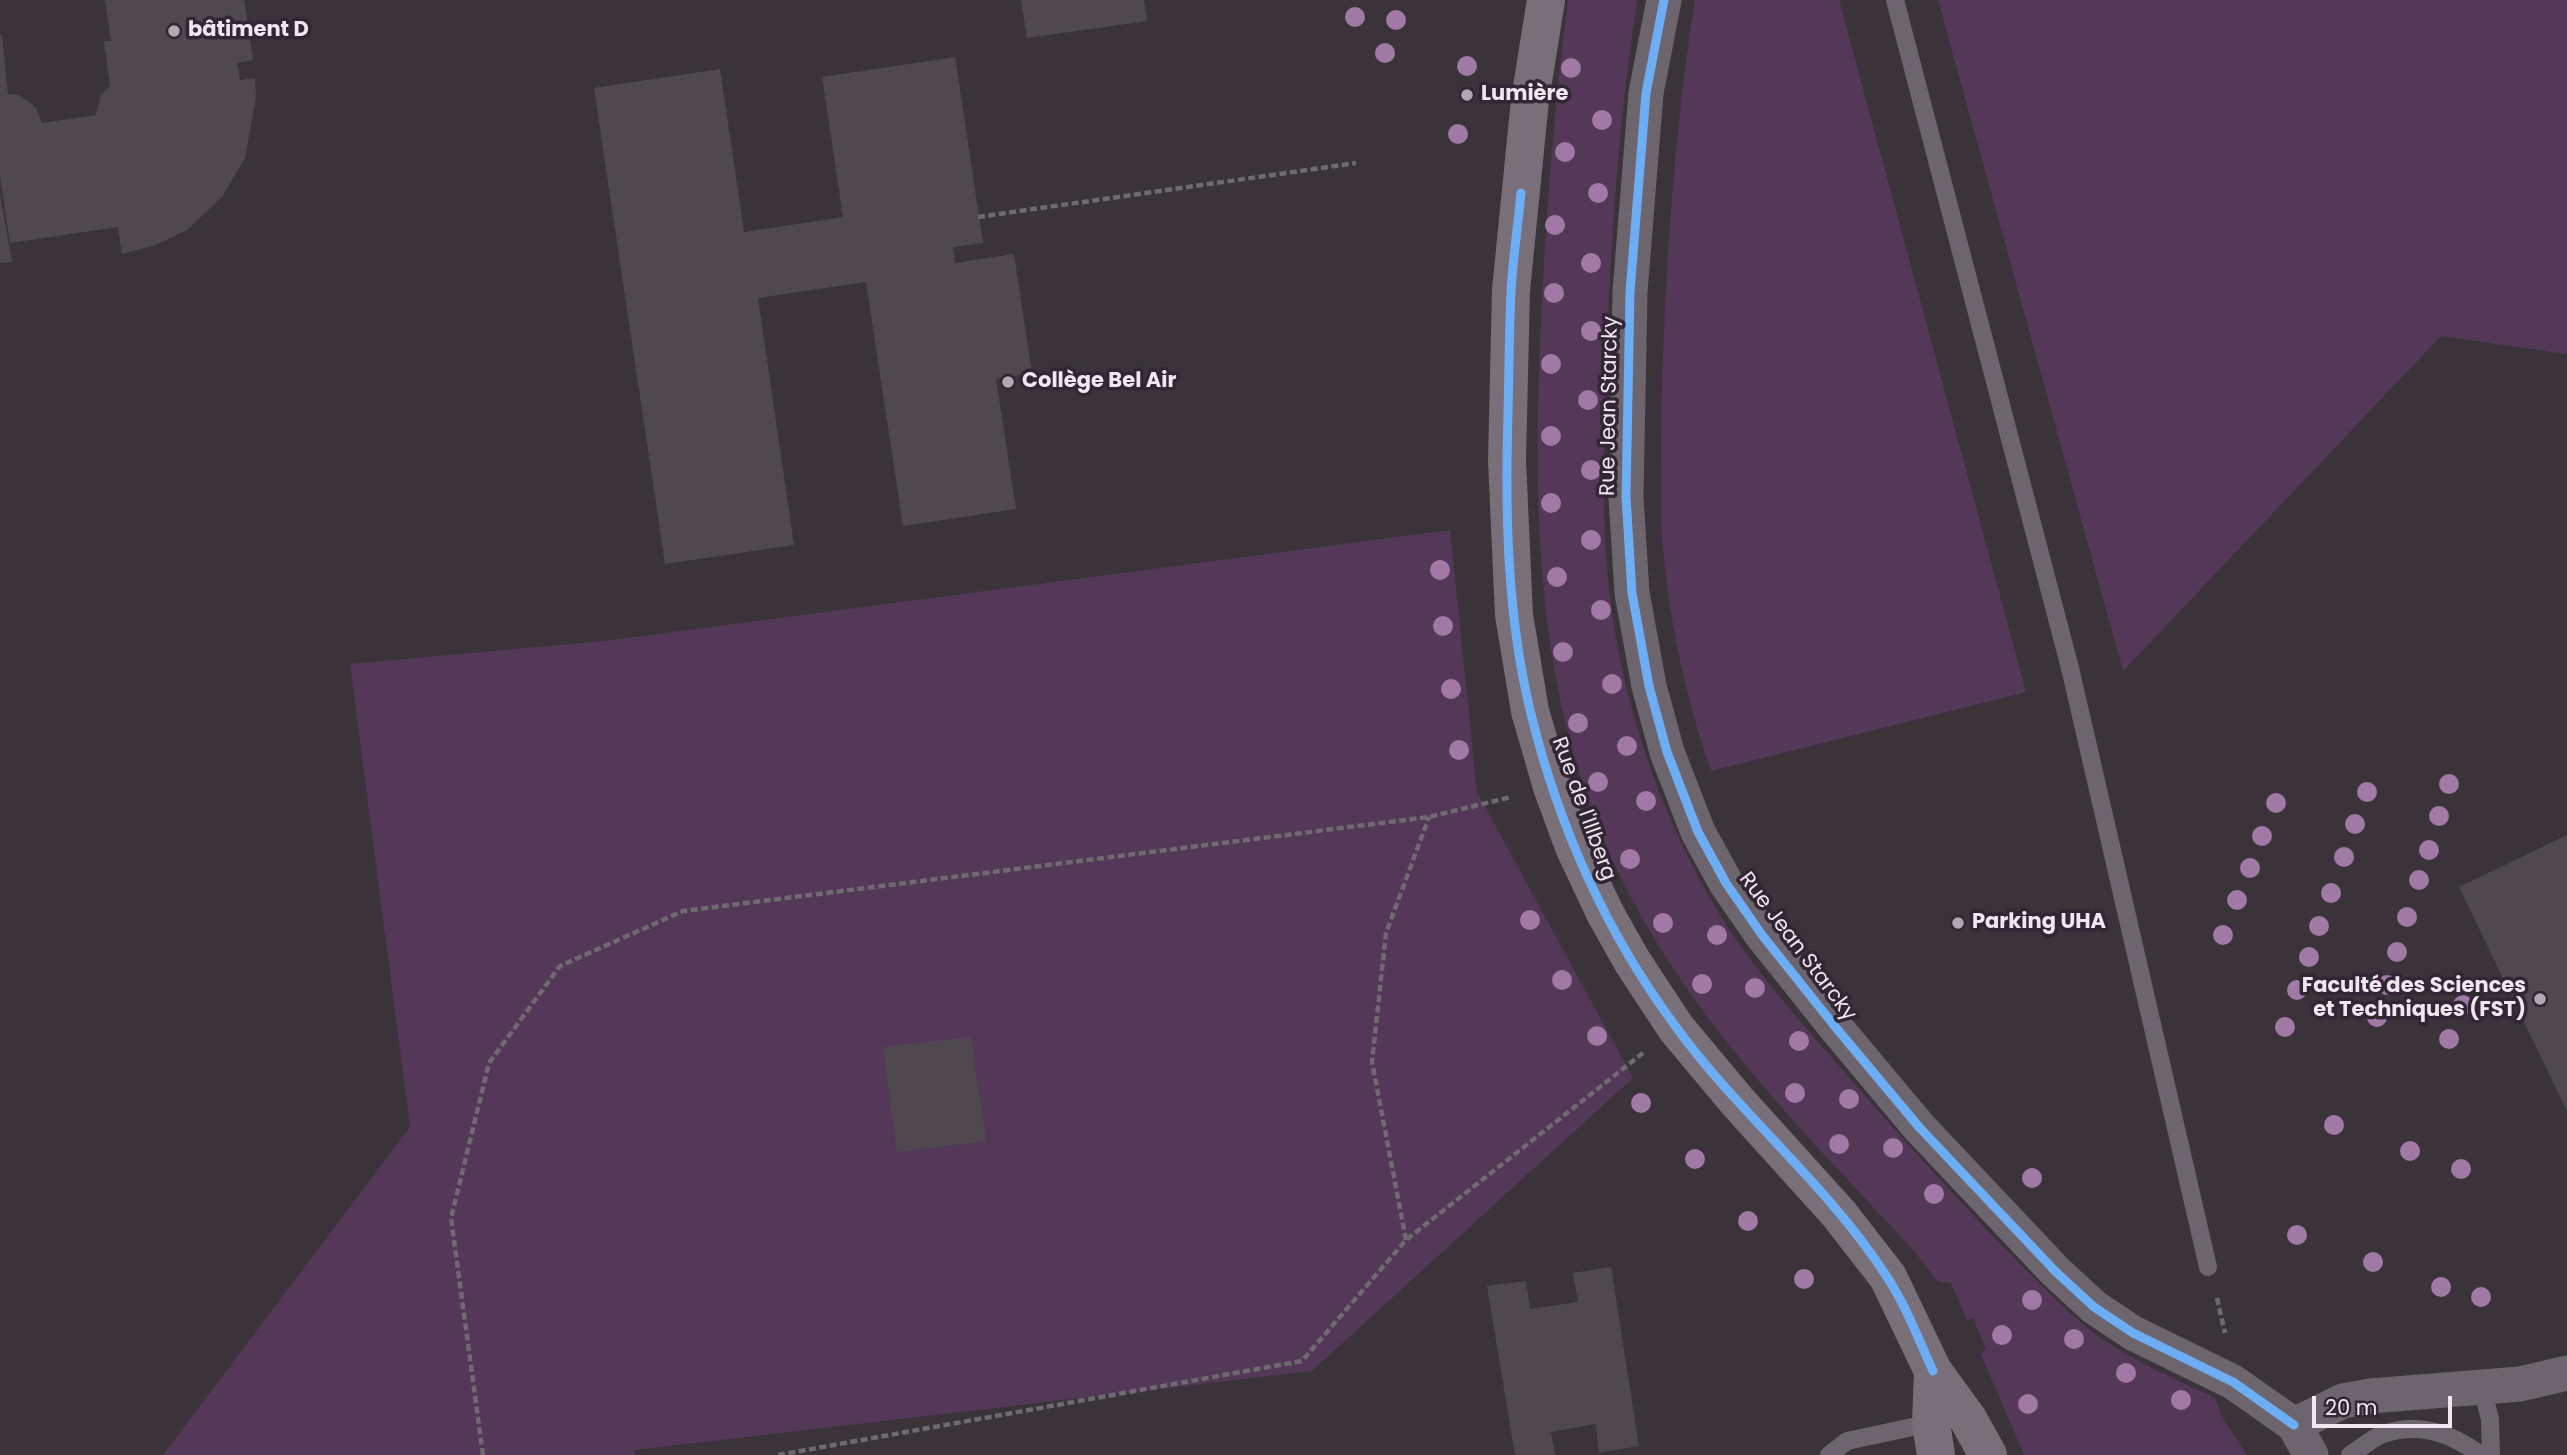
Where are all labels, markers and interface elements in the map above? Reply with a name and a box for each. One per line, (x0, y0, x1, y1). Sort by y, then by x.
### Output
place label: bâtiment D (188, 18, 309, 44)
marker: bâtiment D (166, 23, 182, 39)
place label: Lumière (1481, 82, 1568, 108)
marker: Lumière (1459, 87, 1475, 103)
street label: Rue Jean Starcky (1596, 316, 1624, 496)
place label: Collège Bel Air (1022, 369, 1176, 395)
marker: Collège Bel Air (1000, 374, 1016, 390)
street label: Rue de l'Illberg (1545, 734, 1621, 884)
street label: Rue Jean Starcky (1733, 868, 1861, 1026)
place label: Parking UHA (1972, 910, 2106, 936)
marker: Parking UHA (1950, 915, 1966, 931)
place label: Faculté des Sciences et Techniques (FST) (2302, 974, 2526, 1024)
marker: Faculté des Sciences et Techniques (FST) (2532, 991, 2548, 1007)
scale bar (2315, 1382, 2455, 1426)
text: 20 m (2325, 1393, 2378, 1422)

